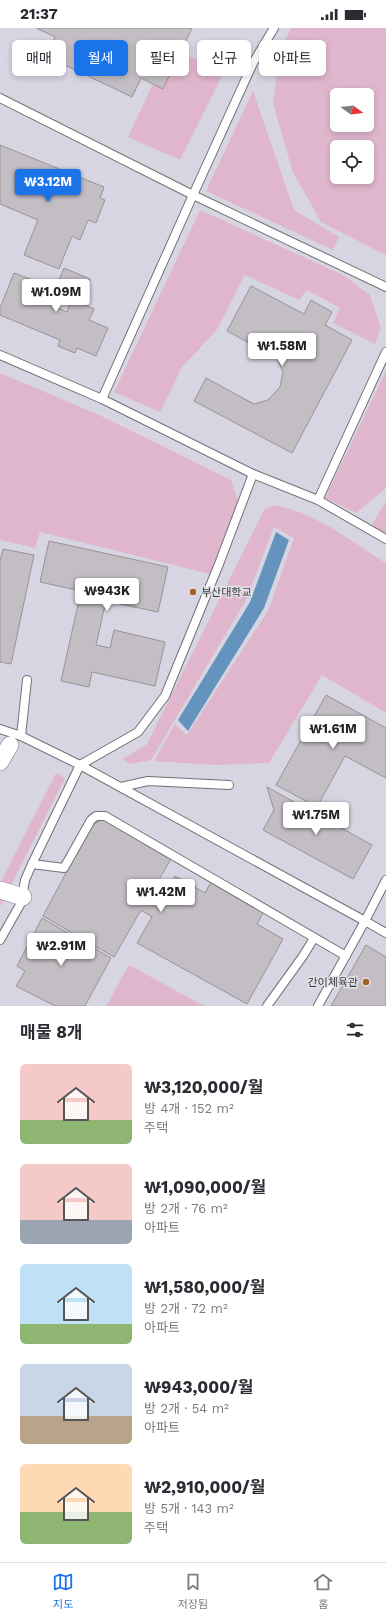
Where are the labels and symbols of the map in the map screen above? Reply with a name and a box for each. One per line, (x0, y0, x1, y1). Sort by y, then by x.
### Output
north arrow (330, 88, 374, 132)
pin: ₩3.12M (15, 169, 81, 203)
pin: ₩1.09M (23, 279, 89, 313)
pin: ₩1.58M (249, 333, 315, 367)
pin: ₩943K (79, 578, 135, 612)
place label: 부산대학교 (201, 586, 252, 599)
marker: 부산대학교 (188, 587, 198, 597)
pin: ₩1.61M (300, 716, 366, 750)
pin: ₩1.75M (283, 802, 349, 836)
pin: ₩1.42M (128, 879, 194, 913)
pin: ₩2.91M (28, 933, 94, 967)
place label: 간이체육관 (307, 976, 358, 989)
marker: 간이체육관 (361, 977, 371, 987)

